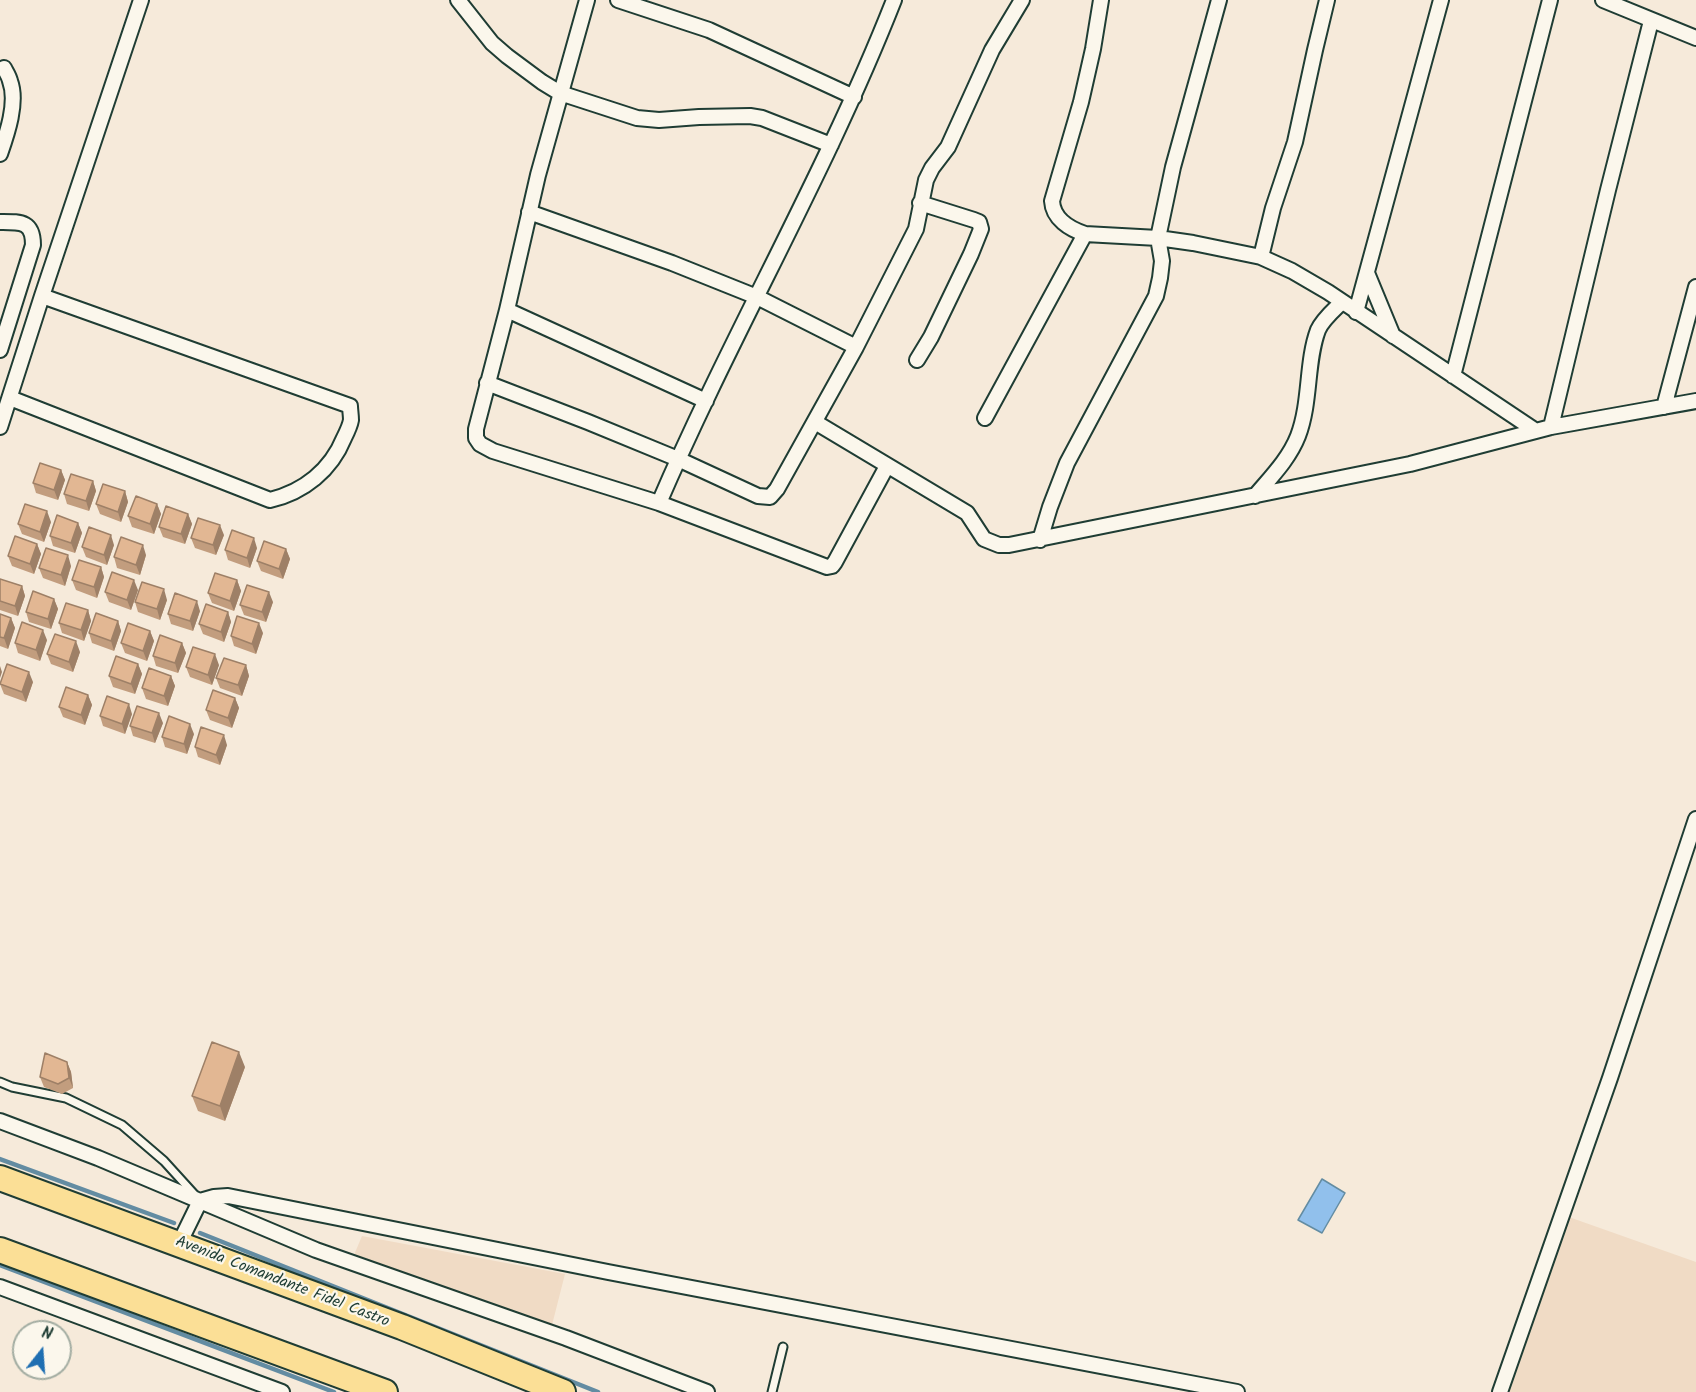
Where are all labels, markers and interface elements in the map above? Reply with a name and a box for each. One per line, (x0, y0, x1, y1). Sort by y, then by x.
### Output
street label: Avenida Comandante Fidel Castro (172, 1233, 392, 1333)
north arrow (12, 1320, 72, 1380)
text: N (38, 1321, 55, 1348)

